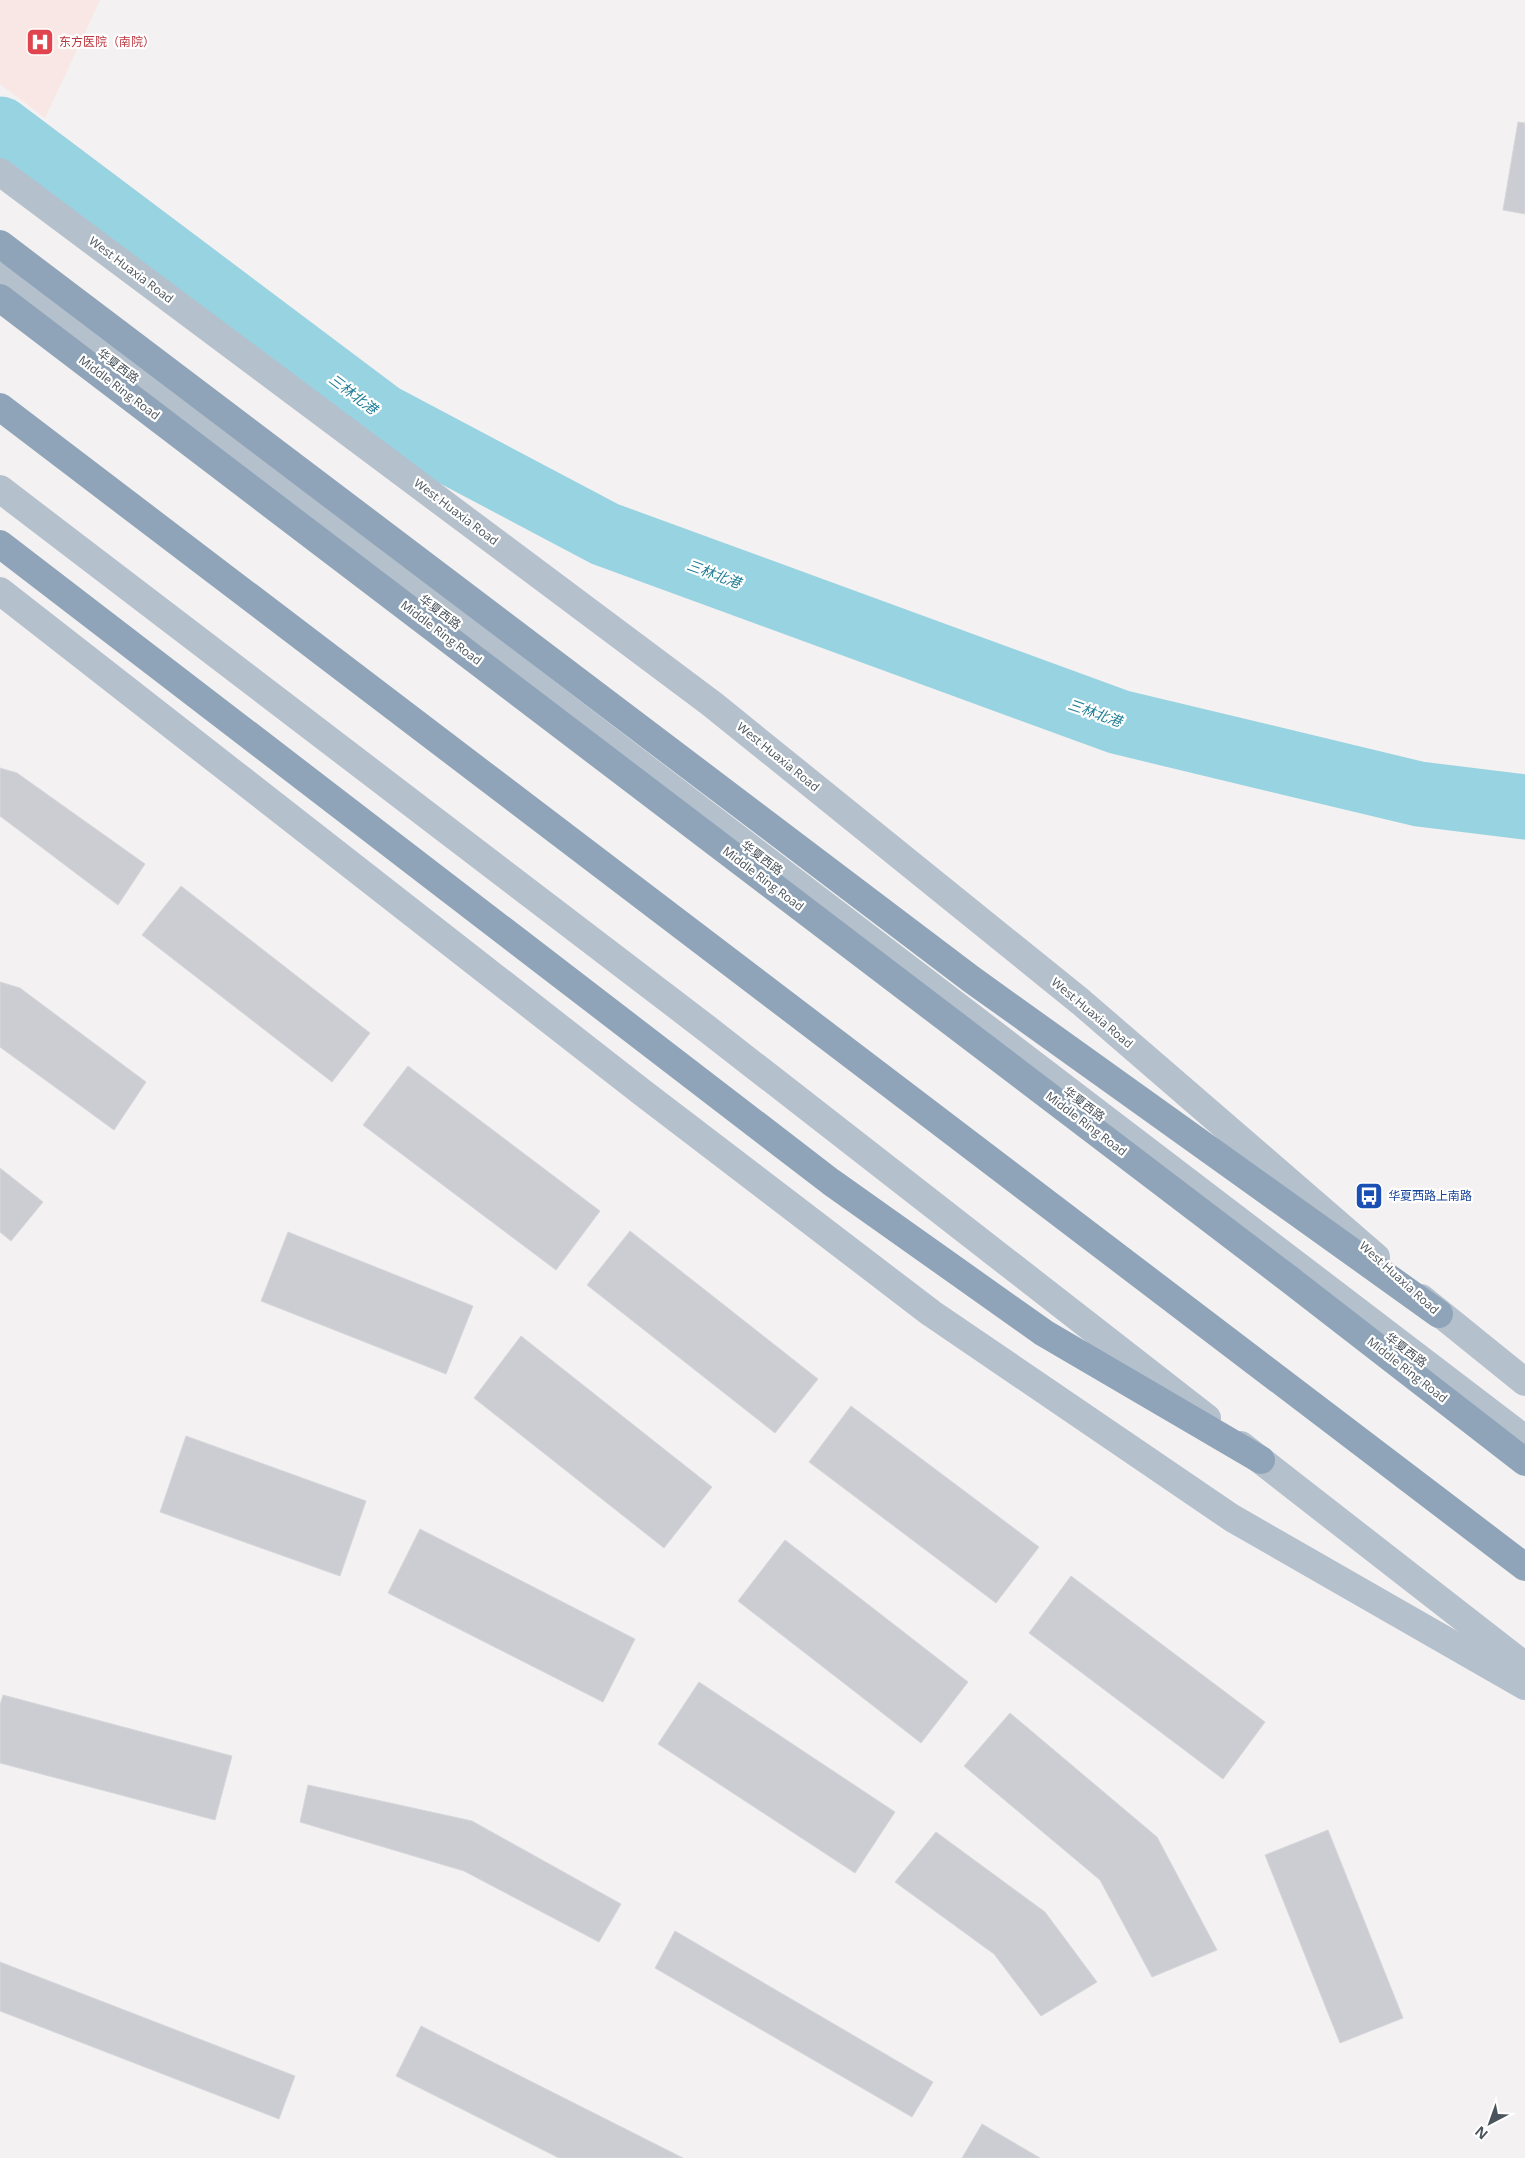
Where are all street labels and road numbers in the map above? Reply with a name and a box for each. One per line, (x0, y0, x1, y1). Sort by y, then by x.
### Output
street label: West Huaxia Road (86, 232, 177, 307)
street label: 华夏西路 (94, 344, 143, 387)
street label: Middle Ring Road (75, 351, 163, 424)
street label: West Huaxia Road (411, 474, 502, 549)
street label: 华夏西路 (416, 590, 465, 633)
street label: Middle Ring Road (397, 596, 485, 669)
street label: West Huaxia Road (734, 718, 823, 795)
street label: 华夏西路 (738, 836, 787, 879)
street label: Middle Ring Road (719, 842, 807, 915)
street label: West Huaxia Road (1048, 973, 1137, 1052)
street label: 华夏西路 (1060, 1082, 1109, 1125)
street label: Middle Ring Road (1042, 1087, 1130, 1160)
street label: West Huaxia Road (1356, 1237, 1443, 1318)
street label: 华夏西路 (1382, 1328, 1431, 1371)
street label: Middle Ring Road (1364, 1333, 1451, 1406)

